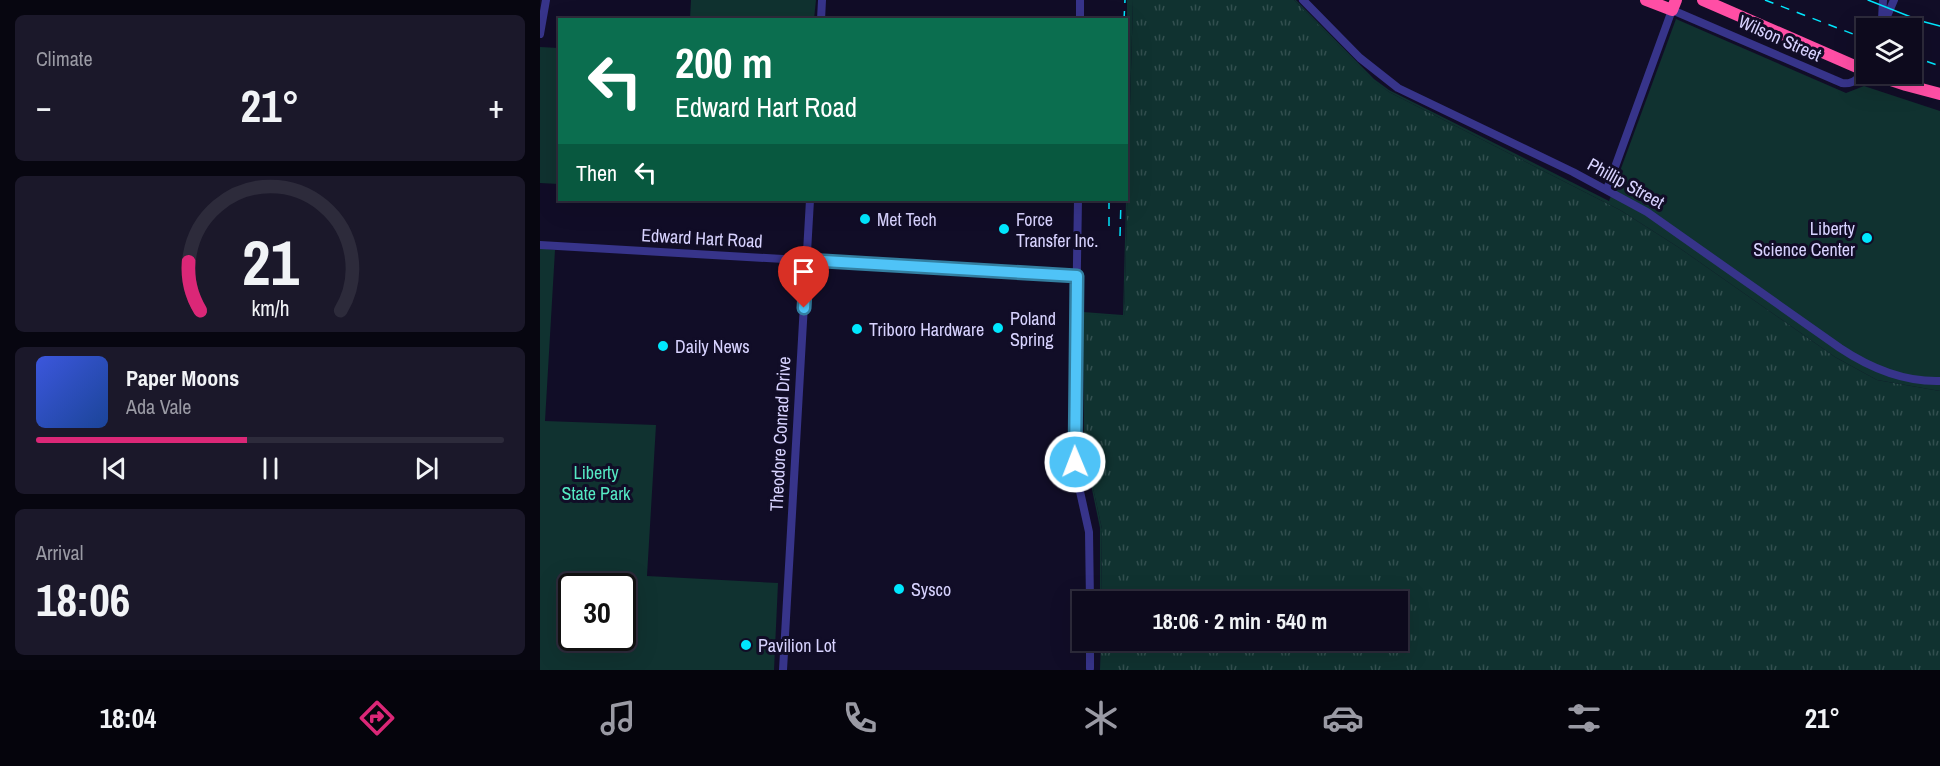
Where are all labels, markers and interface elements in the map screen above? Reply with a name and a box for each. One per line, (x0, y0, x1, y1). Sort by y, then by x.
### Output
street label: Wilson Street (1734, 9, 1826, 67)
map controls (1856, 18, 1922, 84)
button: layers (1856, 18, 1922, 84)
text: 200 m (675, 35, 773, 91)
icon: left (576, 42, 654, 120)
text: Climate (36, 45, 93, 72)
text: 21° (240, 75, 300, 136)
text: − (36, 84, 52, 128)
text: + (488, 84, 504, 128)
text: Edward Hart Road (675, 89, 857, 125)
street label: Phillip Street (1583, 152, 1669, 214)
icon: left (629, 156, 662, 189)
text: Then (576, 158, 617, 188)
place label: Met Tech (877, 207, 937, 232)
place label: Force Transfer Inc. (1016, 207, 1098, 253)
marker: Met Tech (858, 212, 872, 226)
place label: Liberty Science Center (1753, 216, 1856, 262)
text: 21 (242, 221, 299, 305)
street label: Edward Hart Road (641, 222, 763, 254)
marker: Force Transfer Inc. (997, 222, 1011, 236)
marker: Liberty Science Center (1860, 231, 1874, 245)
pin (778, 246, 829, 308)
icon: arrive (787, 255, 820, 288)
text: km/h (251, 295, 289, 324)
place label: Poland Spring (1010, 306, 1056, 352)
place label: Triboro Hardware (869, 317, 984, 342)
marker: Poland Spring (991, 321, 1005, 335)
marker: Triboro Hardware (850, 322, 864, 336)
place label: Daily News (675, 334, 750, 359)
marker: Daily News (656, 339, 670, 353)
street label: Theodore Conrad Drive (763, 356, 797, 512)
text: Paper Moons (126, 363, 239, 393)
text: Ada Vale (126, 393, 191, 420)
position arrow (1043, 430, 1107, 494)
icon: previous (98, 452, 131, 485)
icon: pause (254, 452, 287, 485)
icon: next (410, 452, 443, 485)
park label: Liberty State Park (562, 460, 631, 506)
text: Arrival (36, 539, 83, 566)
text: 18:06 (36, 569, 130, 630)
speed limit sign: 30 (558, 573, 636, 651)
place label: Sysco (911, 577, 951, 602)
marker: Sysco (892, 582, 906, 596)
text: 18:06 · 2 min · 540 m (1153, 606, 1327, 636)
place label: Pavilion Lot (758, 633, 836, 658)
marker: Pavilion Lot (739, 638, 753, 652)
icon: directions (356, 697, 398, 739)
icon: music (597, 697, 639, 739)
icon: phone (839, 697, 881, 739)
icon: climate (1080, 697, 1122, 739)
icon: car (1322, 697, 1364, 739)
icon: filters (1563, 697, 1605, 739)
text: 18:04 (100, 700, 156, 736)
text: 21° (1805, 700, 1840, 736)

